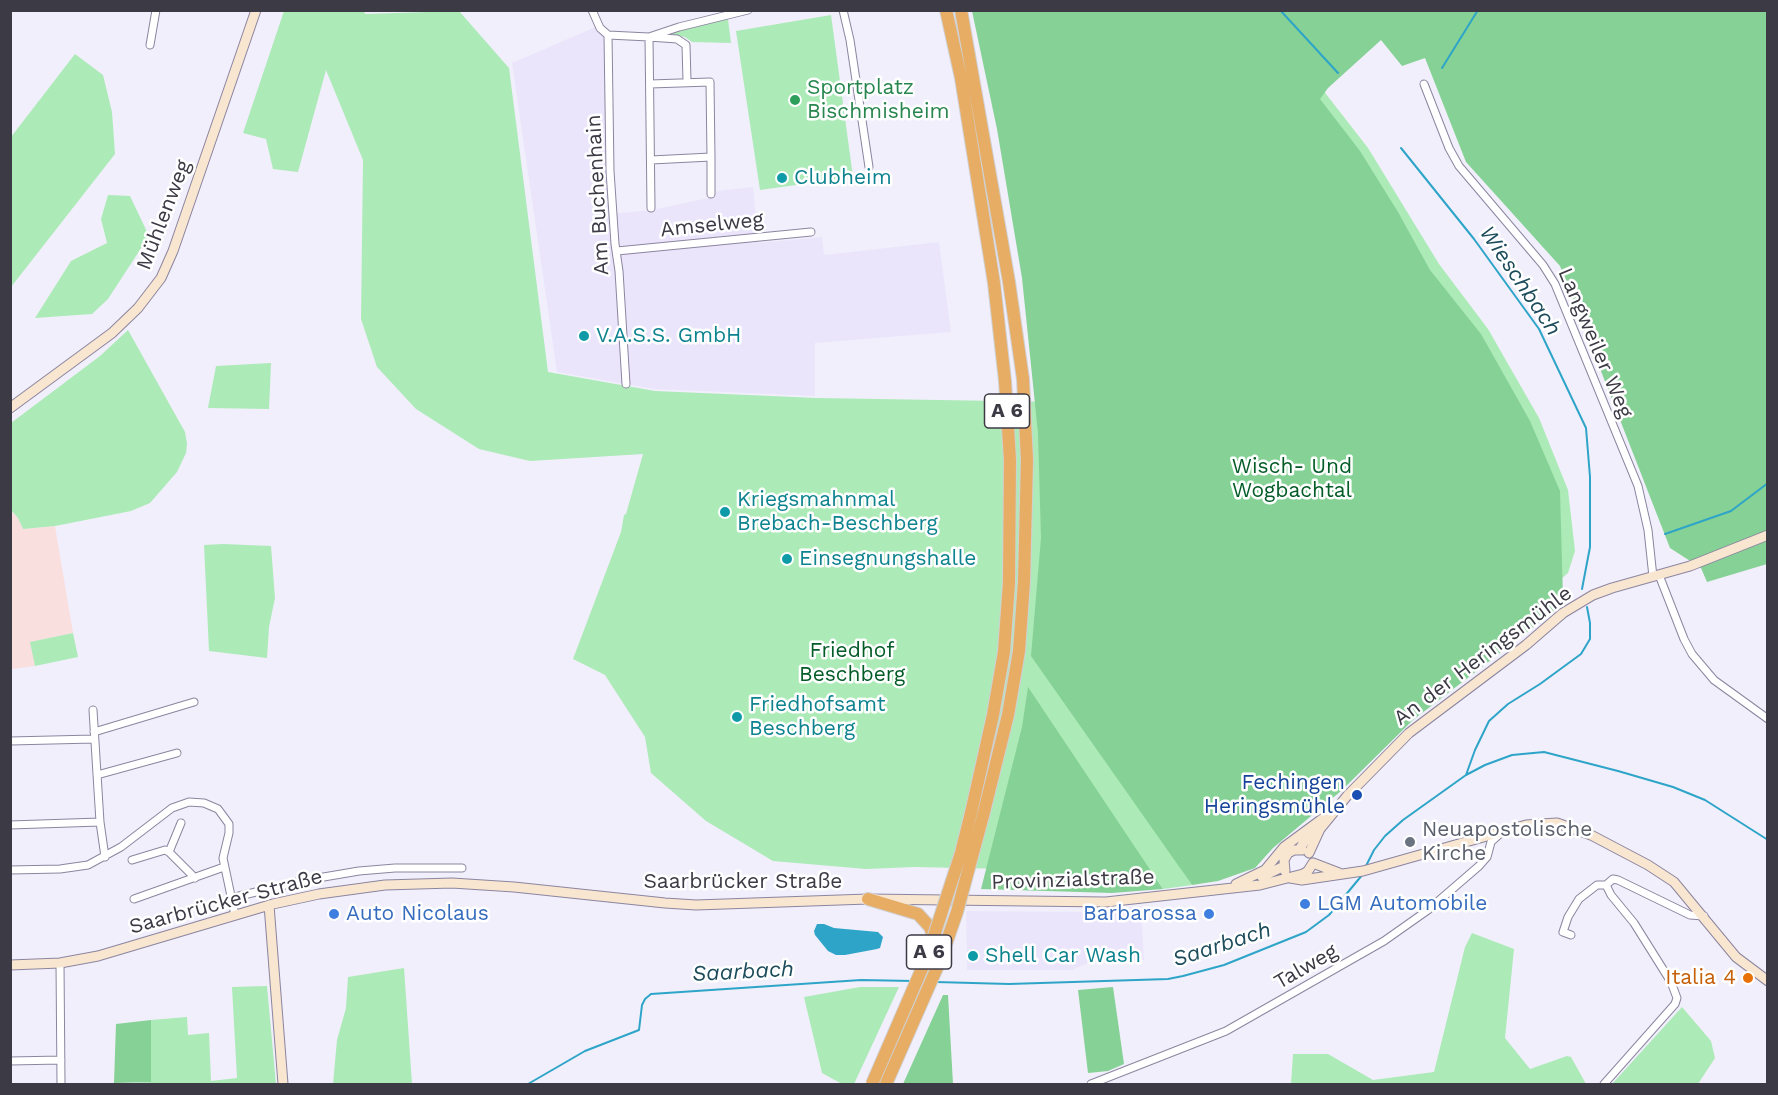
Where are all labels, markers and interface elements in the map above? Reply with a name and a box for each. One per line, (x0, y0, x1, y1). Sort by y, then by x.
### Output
place label: Sportplatz Bischmisheim (807, 75, 950, 125)
marker: Sportplatz Bischmisheim (788, 93, 802, 107)
street label: Am Buchenhain (581, 114, 615, 276)
street label: Mühlenweg (132, 157, 196, 273)
place label: Clubheim (794, 165, 892, 191)
marker: Clubheim (775, 171, 789, 185)
street label: Amselweg (659, 207, 765, 243)
water label: Wieschbach (1474, 221, 1566, 341)
street label: Langweiler Weg (1552, 264, 1638, 422)
place label: V.A.S.S. GmbH (596, 323, 741, 349)
marker: V.A.S.S. GmbH (577, 329, 591, 343)
road number: A 6 (984, 394, 1030, 428)
park label: Wisch- Und Wogbachtal (1232, 454, 1352, 504)
place label: Kriegsmahnmal Brebach-Beschberg (737, 487, 938, 537)
marker: Kriegsmahnmal Brebach-Beschberg (718, 505, 732, 519)
place label: Einsegnungshalle (799, 546, 976, 572)
marker: Einsegnungshalle (780, 552, 794, 566)
street label: An der Heringsmühle (1389, 581, 1577, 731)
park label: Friedhof Beschberg (799, 638, 905, 688)
place label: Friedhofsamt Beschberg (749, 692, 886, 742)
marker: Friedhofsamt Beschberg (730, 710, 744, 724)
place label: Fechingen Heringsmühle (1204, 770, 1345, 820)
marker: Fechingen Heringsmühle (1350, 788, 1364, 802)
place label: Neuapostolische Kirche (1422, 817, 1592, 867)
marker: Neuapostolische Kirche (1403, 835, 1417, 849)
street label: Saarbrücker Straße (127, 864, 325, 940)
street label: Provinzialstraße (991, 865, 1155, 895)
street label: Saarbrücker Straße (644, 869, 842, 895)
place label: LGM Automobile (1317, 891, 1487, 917)
marker: LGM Automobile (1298, 897, 1312, 911)
place label: Auto Nicolaus (346, 901, 489, 927)
place label: Barbarossa (1083, 901, 1197, 927)
marker: Auto Nicolaus (327, 907, 341, 921)
marker: Barbarossa (1202, 907, 1216, 921)
water label: Saarbach (1169, 917, 1275, 973)
road number: A 6 (906, 935, 952, 969)
street label: Talweg (1270, 939, 1342, 995)
place label: Shell Car Wash (985, 943, 1141, 969)
marker: Shell Car Wash (966, 949, 980, 963)
water label: Saarbach (691, 956, 795, 988)
place label: Italia 4 (1665, 965, 1736, 991)
marker: Italia 4 (1741, 971, 1755, 985)

